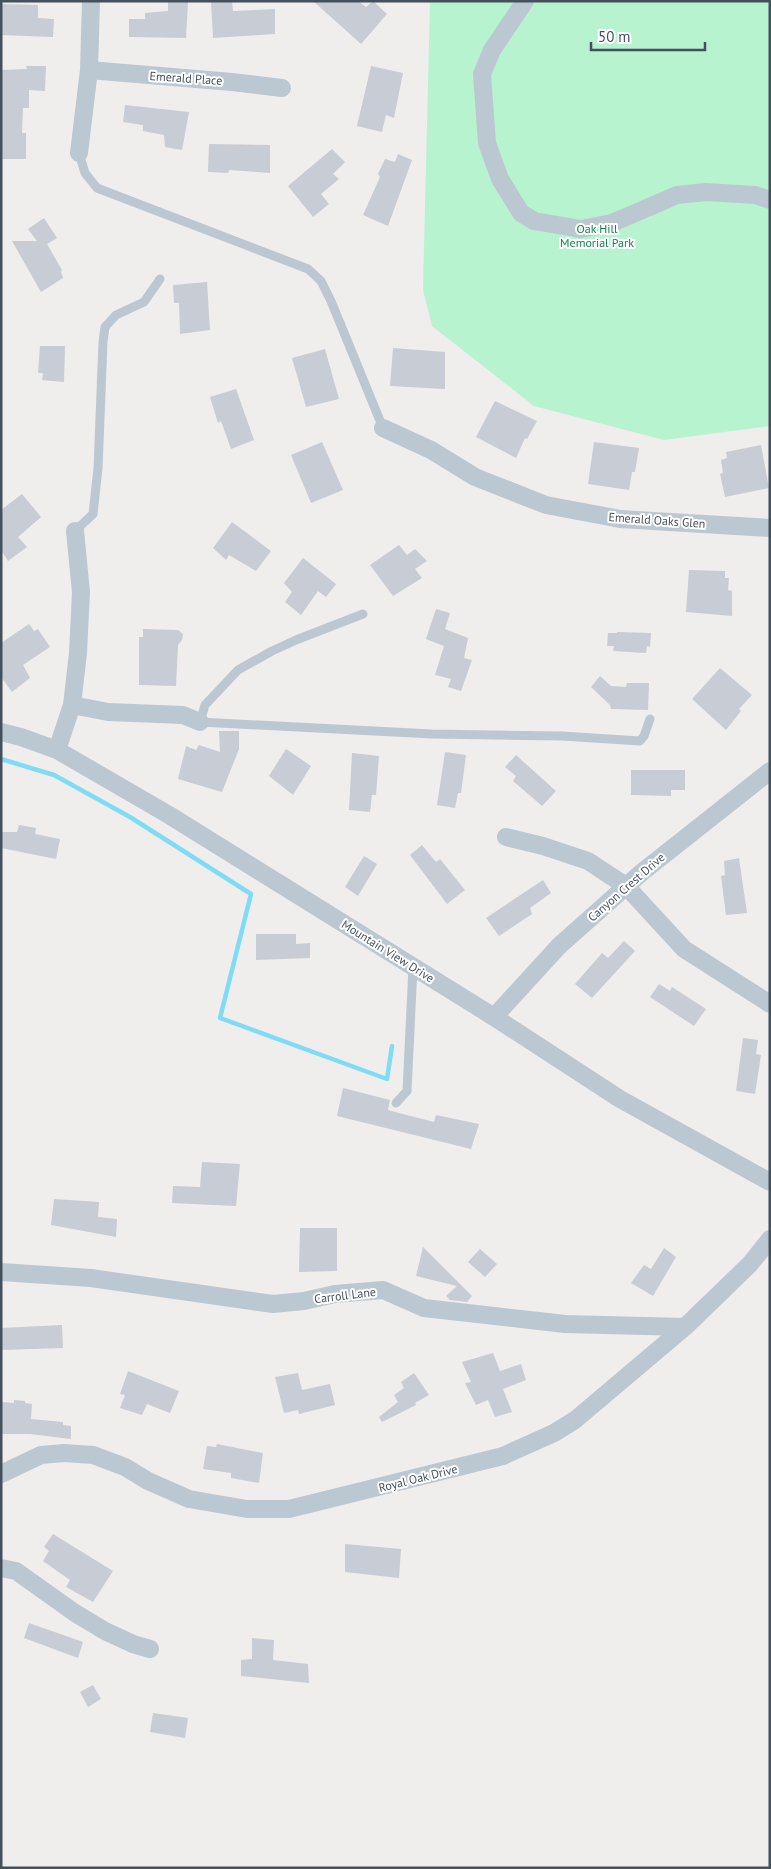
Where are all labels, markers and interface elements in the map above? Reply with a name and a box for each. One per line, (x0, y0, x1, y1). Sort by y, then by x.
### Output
scale bar (591, 20, 705, 52)
text: 50 m (598, 27, 631, 46)
street label: Emerald Place (149, 68, 223, 88)
park label: Oak Hill Memorial Park (560, 221, 634, 250)
street label: Emerald Oaks Glen (608, 509, 706, 531)
street label: Canyon Crest Drive (585, 850, 667, 924)
street label: Mountain View Drive (339, 916, 437, 986)
street label: Carroll Lane (313, 1284, 377, 1306)
street label: Royal Oak Drive (377, 1461, 459, 1495)

